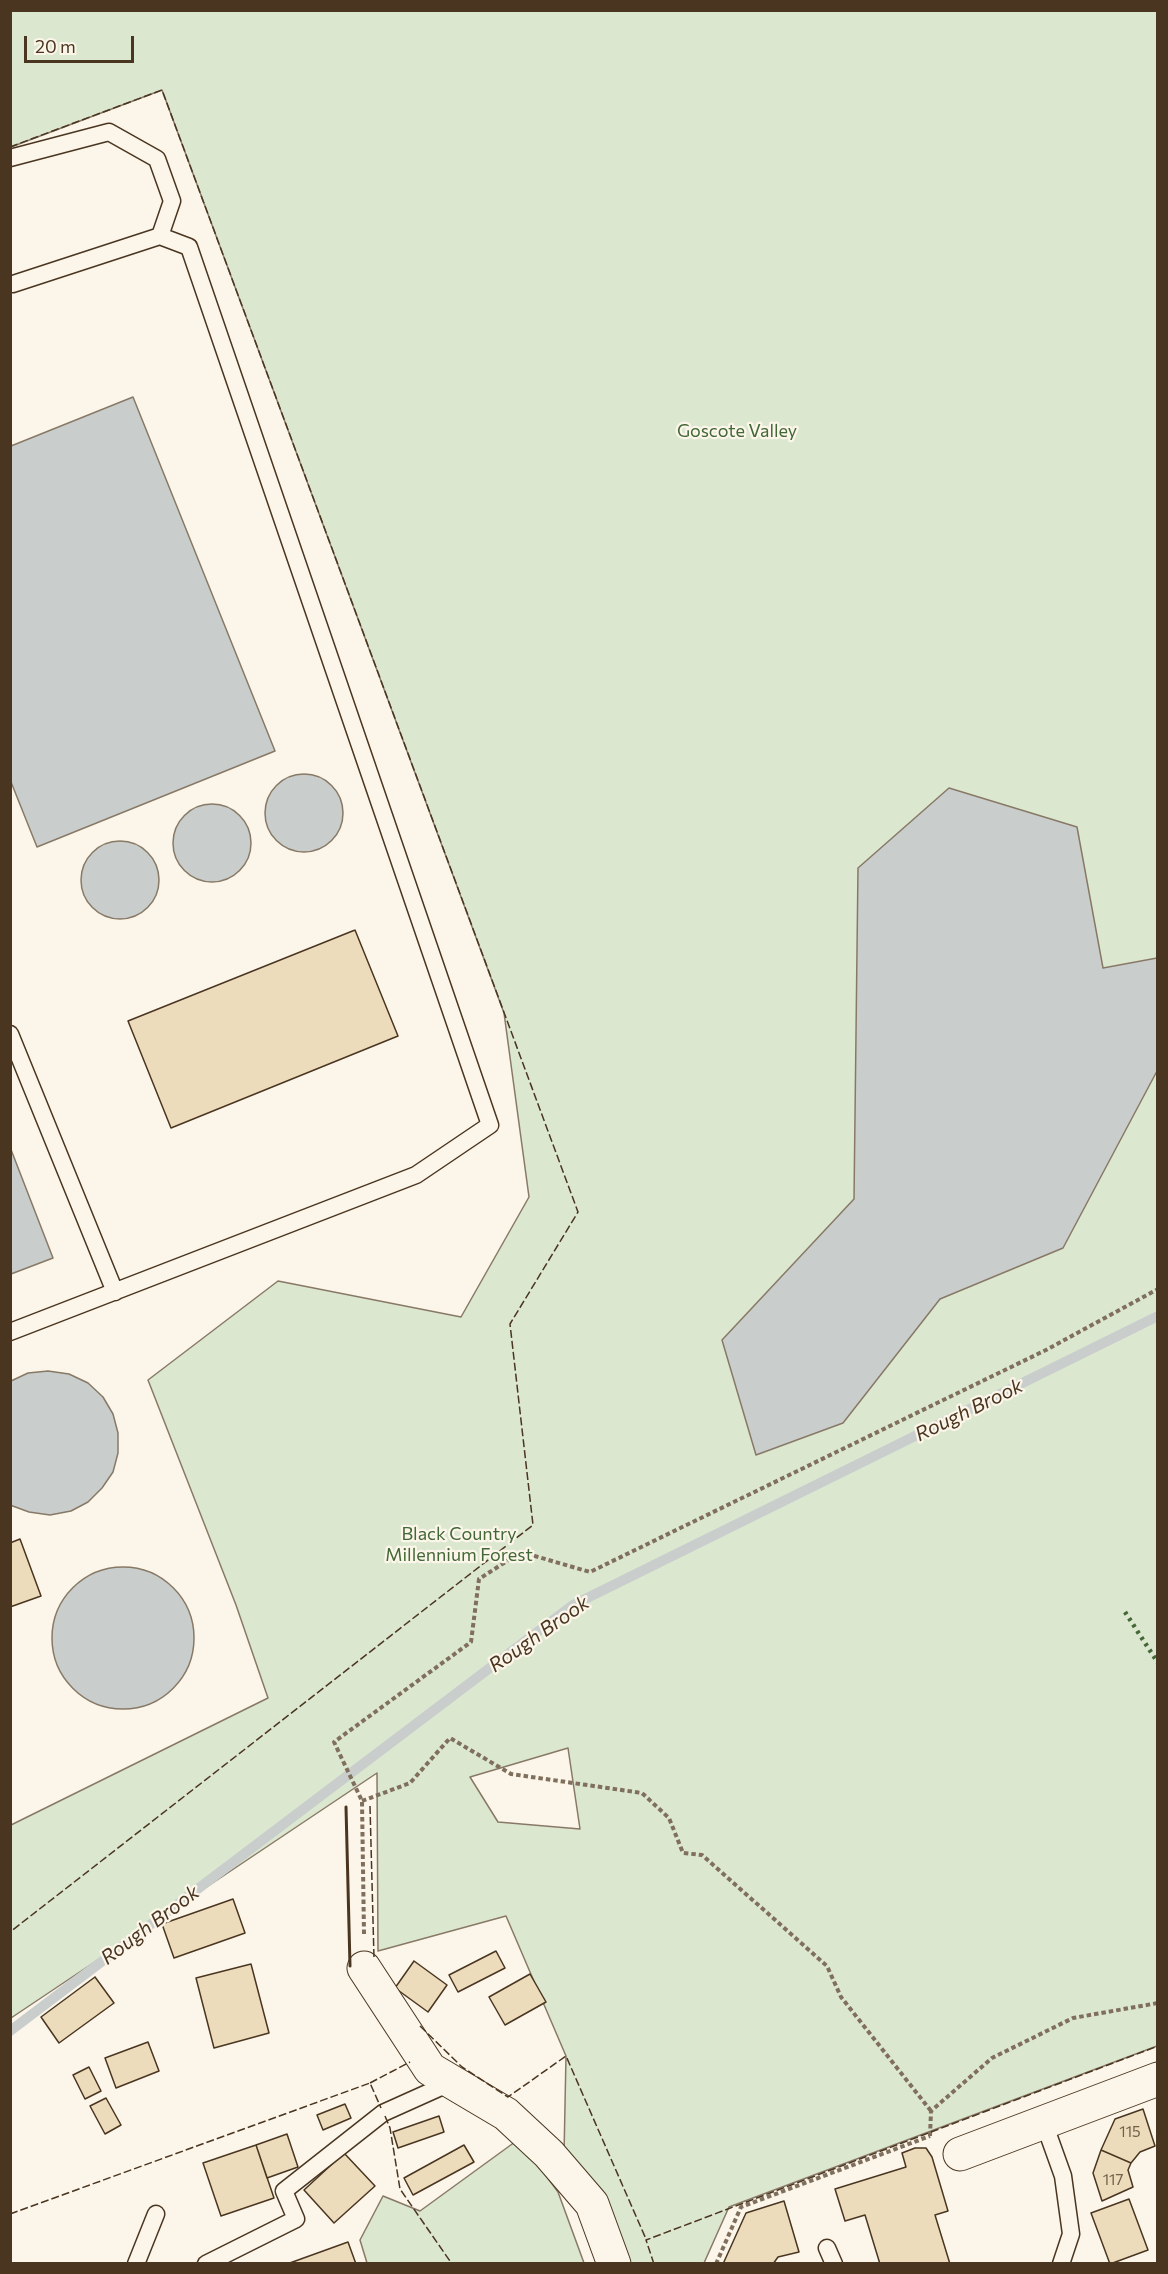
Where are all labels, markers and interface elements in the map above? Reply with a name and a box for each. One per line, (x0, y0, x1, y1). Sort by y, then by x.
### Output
scale bar (27, 24, 136, 62)
text: 20 m (35, 35, 76, 57)
park label: Goscote Valley (677, 420, 797, 442)
water label: Rough Brook (911, 1374, 1027, 1446)
park label: Black Country Millennium Forest (385, 1523, 533, 1565)
water label: Rough Brook (484, 1591, 594, 1677)
water label: Rough Brook (96, 1880, 204, 1970)
house number: 115 (1119, 2123, 1141, 2141)
house number: 117 (1103, 2171, 1123, 2189)

